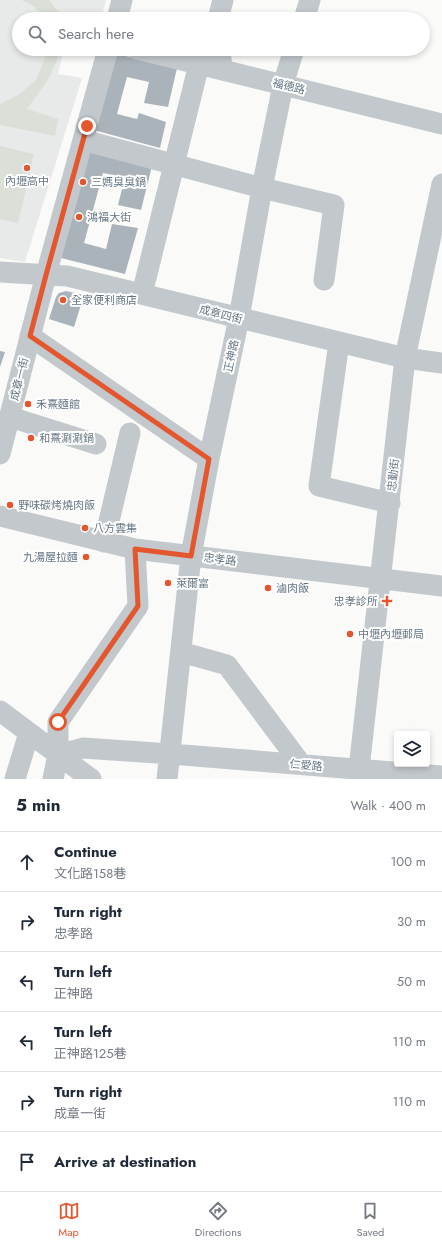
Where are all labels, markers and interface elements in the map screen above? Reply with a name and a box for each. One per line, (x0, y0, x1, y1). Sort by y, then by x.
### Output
search box (12, 12, 430, 56)
icon: search (26, 23, 48, 45)
text: Search here (58, 23, 134, 45)
street label: 福德路 (271, 74, 307, 98)
route end (78, 117, 96, 135)
marker: 內壢高中 (22, 163, 32, 173)
place label: 內壢高中 (5, 173, 49, 189)
place label: 三媽臭臭鍋 (91, 174, 146, 190)
marker: 三媽臭臭鍋 (78, 177, 88, 187)
place label: 鴻福大街 (87, 209, 131, 225)
marker: 鴻福大街 (74, 212, 84, 222)
place label: 全家便利商店 (71, 292, 137, 308)
marker: 全家便利商店 (58, 295, 68, 305)
street label: 成章四街 (198, 301, 244, 327)
street label: 正神路 (220, 338, 242, 374)
street label: 成章一街 (6, 356, 32, 402)
place label: 禾熹麵館 (36, 396, 80, 412)
marker: 禾熹麵館 (23, 399, 33, 409)
place label: 和熹涮涮鍋 (39, 430, 94, 446)
marker: 和熹涮涮鍋 (26, 433, 36, 443)
street label: 忠勤街 (383, 458, 403, 492)
place label: 野味碳烤燒肉飯 (18, 497, 95, 513)
marker: 野味碳烤燒肉飯 (5, 500, 15, 510)
place label: 八方雲集 (93, 520, 137, 536)
marker: 八方雲集 (80, 523, 90, 533)
place label: 九湯屋拉麵 (23, 549, 78, 565)
street label: 忠孝路 (203, 549, 237, 569)
marker: 九湯屋拉麵 (81, 552, 91, 562)
place label: 萊爾富 (176, 575, 209, 591)
marker: 萊爾富 (163, 578, 173, 588)
place label: 滷肉飯 (276, 580, 309, 596)
marker: 滷肉飯 (263, 583, 273, 593)
place label: 忠孝診所 (334, 593, 378, 609)
marker: 忠孝診所 (381, 595, 393, 607)
place label: 中壢內壢郵局 (358, 626, 424, 642)
marker: 中壢內壢郵局 (345, 629, 355, 639)
route start (49, 713, 67, 731)
map controls (394, 731, 430, 767)
button: layers (394, 731, 430, 767)
street label: 仁愛路 (289, 756, 323, 774)
text: 5 min (16, 793, 60, 817)
text: Walk · 400 m (351, 796, 426, 815)
text: Continue (54, 841, 117, 863)
icon: ahead (16, 851, 38, 873)
text: 100 m (391, 852, 426, 871)
text: 文化路158巷 (54, 864, 126, 883)
text: Turn right (54, 901, 122, 923)
icon: right (16, 911, 38, 933)
text: 30 m (397, 912, 426, 931)
text: 忠孝路 (54, 924, 93, 943)
text: Turn left (54, 961, 112, 983)
icon: left (16, 971, 38, 993)
text: 50 m (397, 972, 426, 991)
text: 正神路 (54, 984, 93, 1003)
text: Turn left (54, 1021, 112, 1043)
icon: left (16, 1031, 38, 1053)
text: 110 m (392, 1032, 426, 1051)
text: 正神路125巷 (54, 1044, 127, 1063)
text: Turn right (54, 1081, 122, 1103)
icon: right (16, 1091, 38, 1113)
text: 110 m (392, 1092, 426, 1111)
text: 成章一街 (54, 1104, 106, 1123)
icon: arrive (16, 1151, 38, 1173)
text: Arrive at destination (54, 1151, 196, 1173)
tab: Map (58, 1200, 80, 1240)
tab: Directions (195, 1200, 241, 1240)
tab: Saved (357, 1200, 384, 1240)

